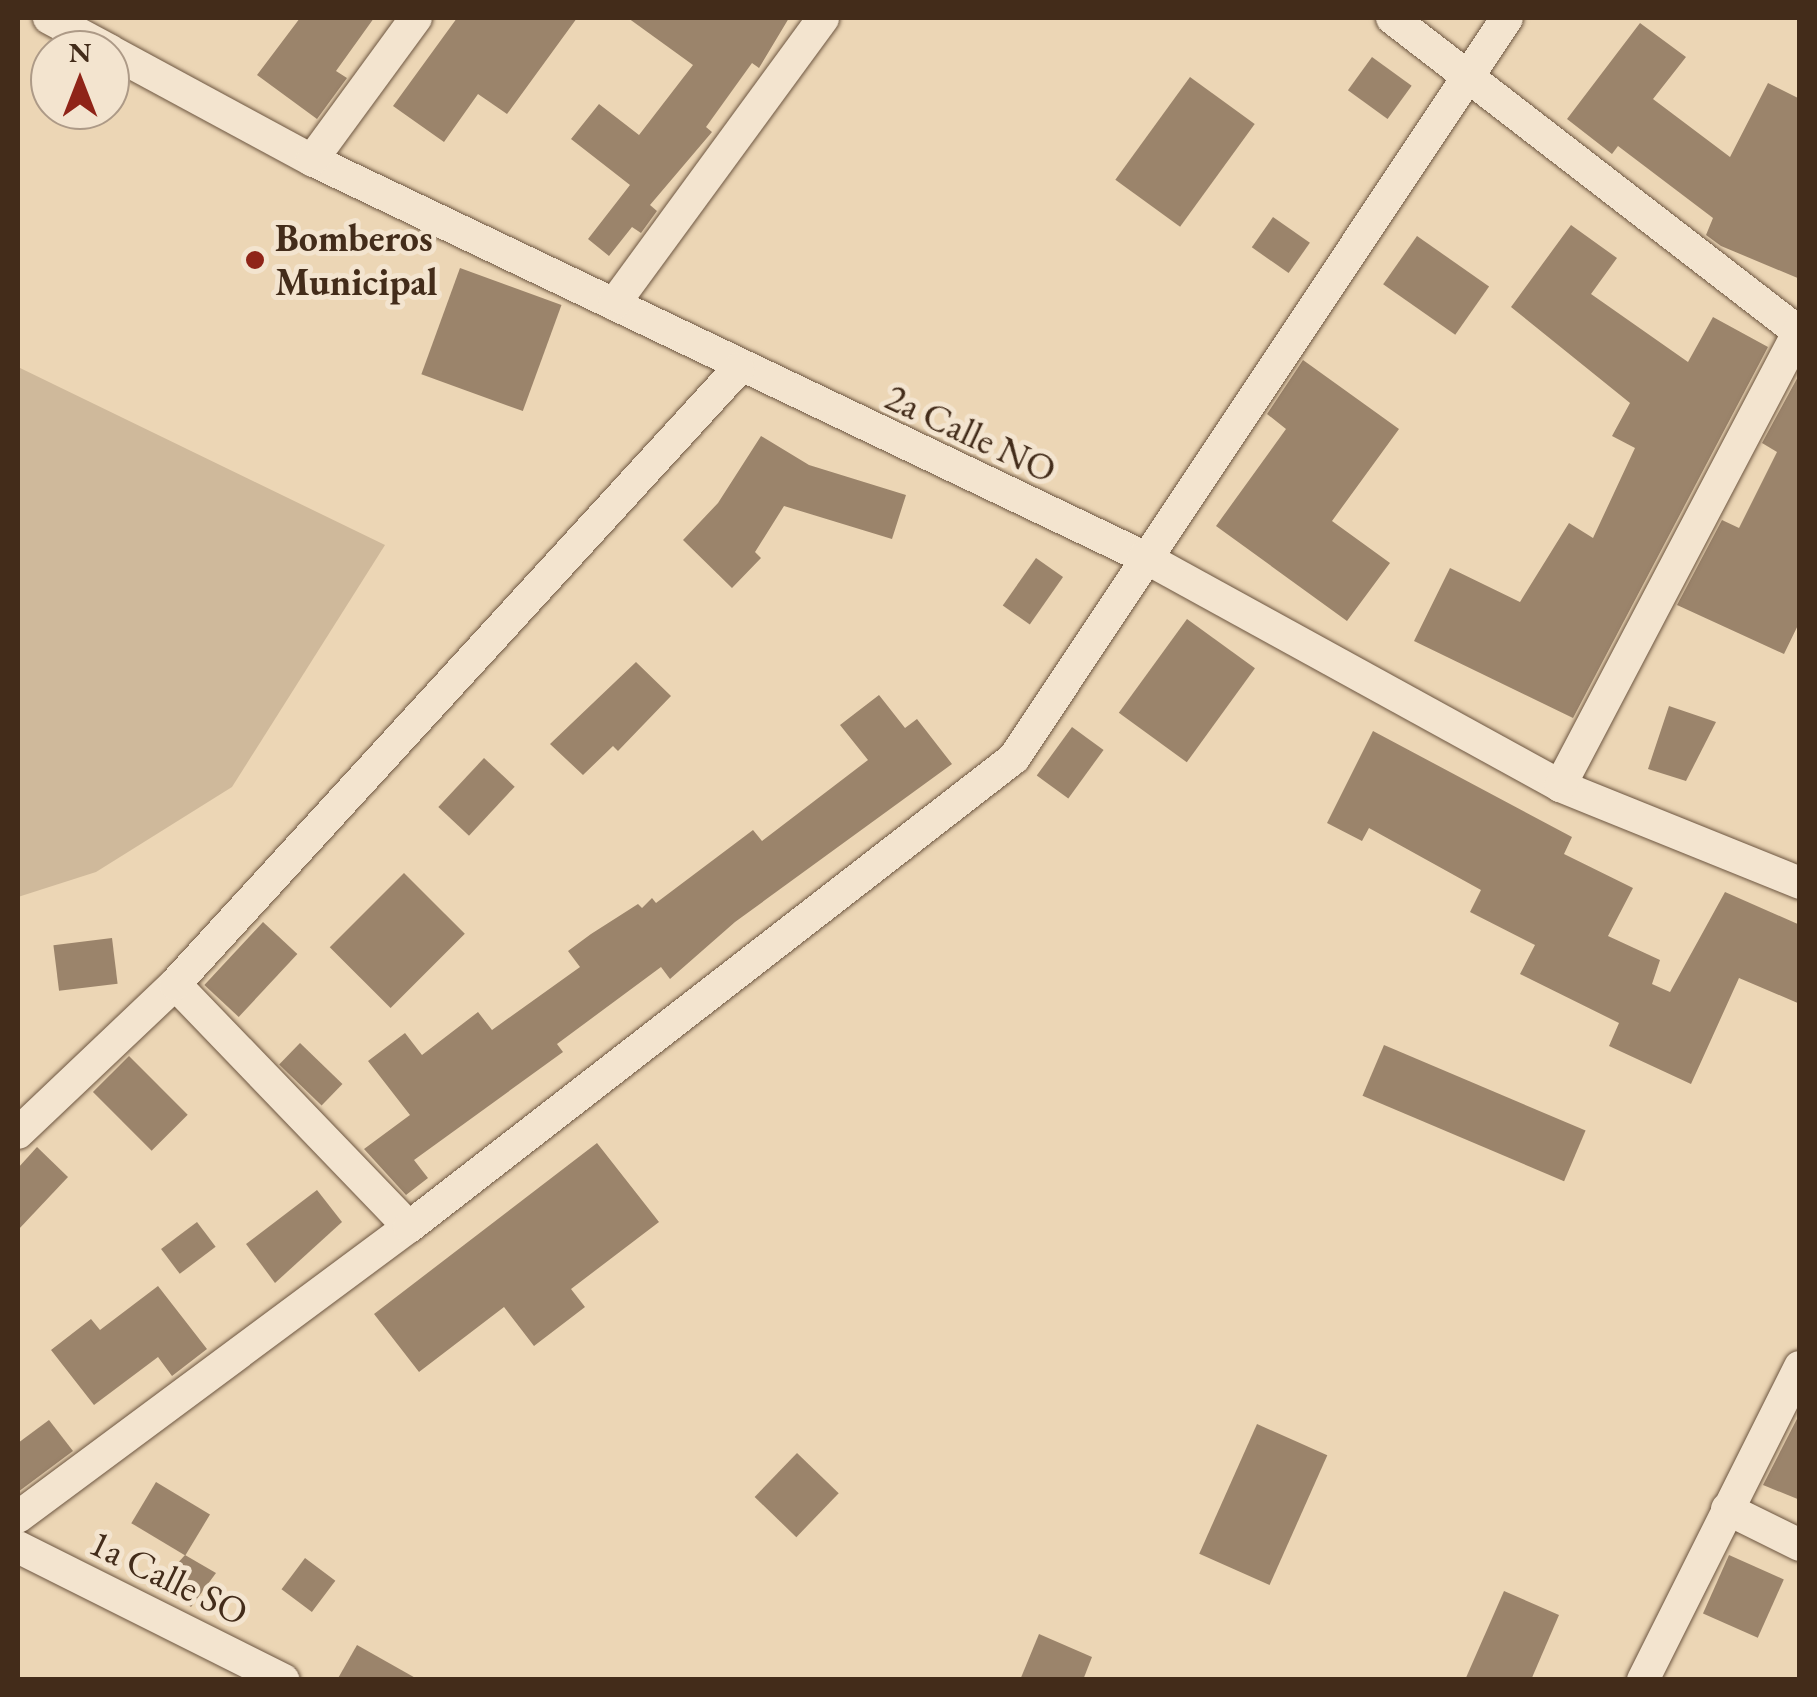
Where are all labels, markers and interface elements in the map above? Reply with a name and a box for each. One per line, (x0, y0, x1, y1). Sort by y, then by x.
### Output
north arrow (30, 30, 130, 130)
text: N (69, 34, 91, 70)
place label: Bomberos Municipal (275, 215, 438, 304)
marker: Bomberos Municipal (244, 249, 266, 271)
street label: 2a Calle NO (878, 374, 1064, 492)
street label: 1a Calle SO (82, 1519, 256, 1635)

